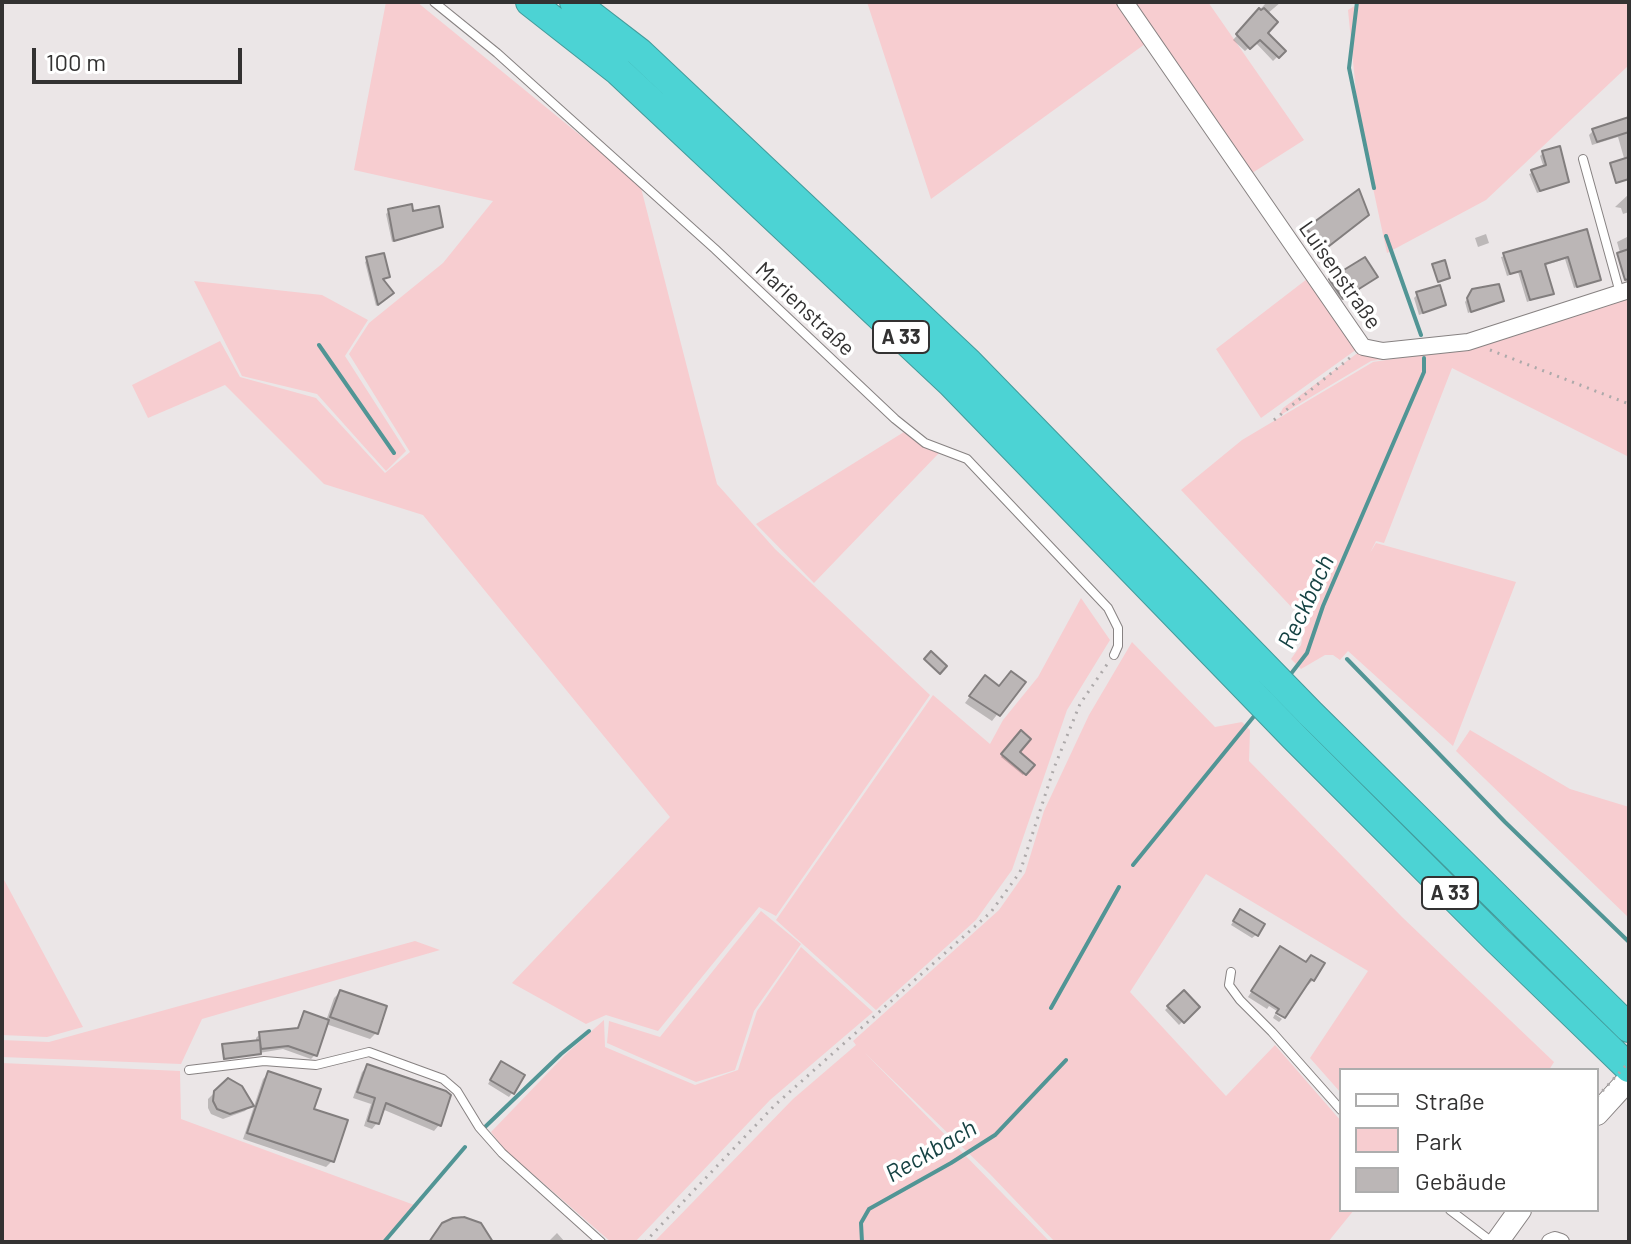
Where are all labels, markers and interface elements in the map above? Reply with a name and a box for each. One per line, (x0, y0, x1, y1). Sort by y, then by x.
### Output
scale bar (36, 32, 246, 82)
text: 100 m (46, 47, 106, 76)
street label: Luisenstraße (1293, 216, 1387, 334)
street label: Marienstraße (750, 256, 860, 362)
road number: A 33 (873, 321, 929, 353)
water label: Reckbach (1272, 550, 1340, 654)
road number: A 33 (1422, 877, 1478, 909)
legend (1339, 1068, 1599, 1212)
text: Straße (1415, 1086, 1485, 1115)
water label: Reckbach (880, 1113, 982, 1189)
text: Park (1415, 1126, 1462, 1155)
text: Gebäude (1415, 1166, 1507, 1195)

